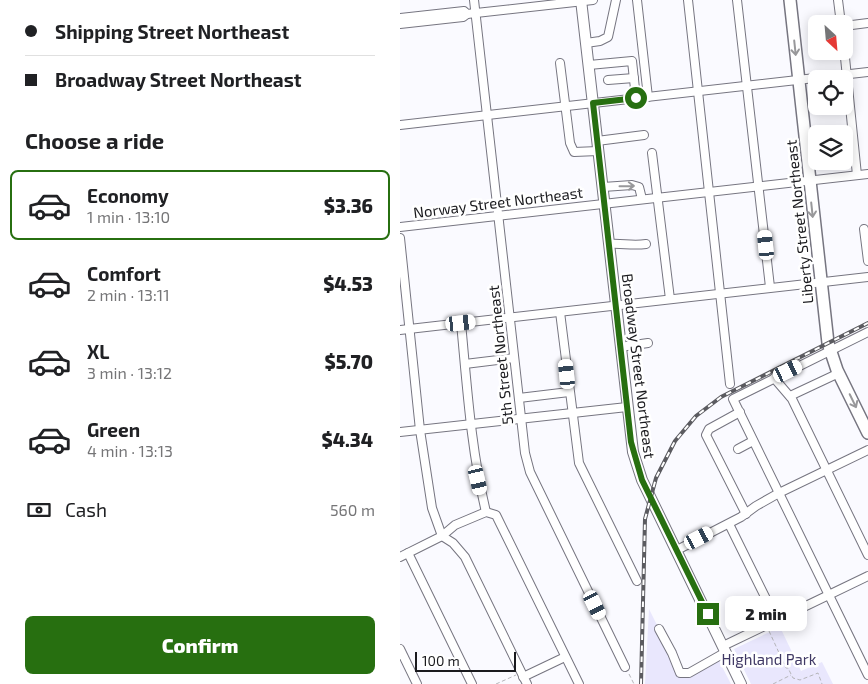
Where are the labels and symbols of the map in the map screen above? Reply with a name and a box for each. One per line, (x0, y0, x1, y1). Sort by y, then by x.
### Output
north arrow (808, 15, 852, 60)
one-way arrow (790, 40, 800, 56)
route start (625, 87, 647, 109)
street label: Liberty Street Northeast (781, 139, 817, 305)
one-way arrow (619, 181, 635, 191)
street label: Norway Street Northeast (412, 183, 584, 221)
one-way arrow (807, 202, 817, 218)
car (756, 229, 775, 261)
street label: Broadway Street Northeast (619, 273, 659, 460)
street label: 5th Street Northeast (484, 284, 516, 426)
car (445, 314, 476, 332)
car (557, 358, 576, 390)
car (771, 358, 804, 384)
one-way arrow (848, 393, 858, 408)
car (467, 464, 488, 496)
car (682, 525, 715, 551)
car (581, 588, 608, 622)
callout: 2 min (726, 596, 808, 632)
route end (697, 603, 719, 625)
scale bar (415, 649, 516, 672)
park label: Highland Park (722, 650, 817, 668)

